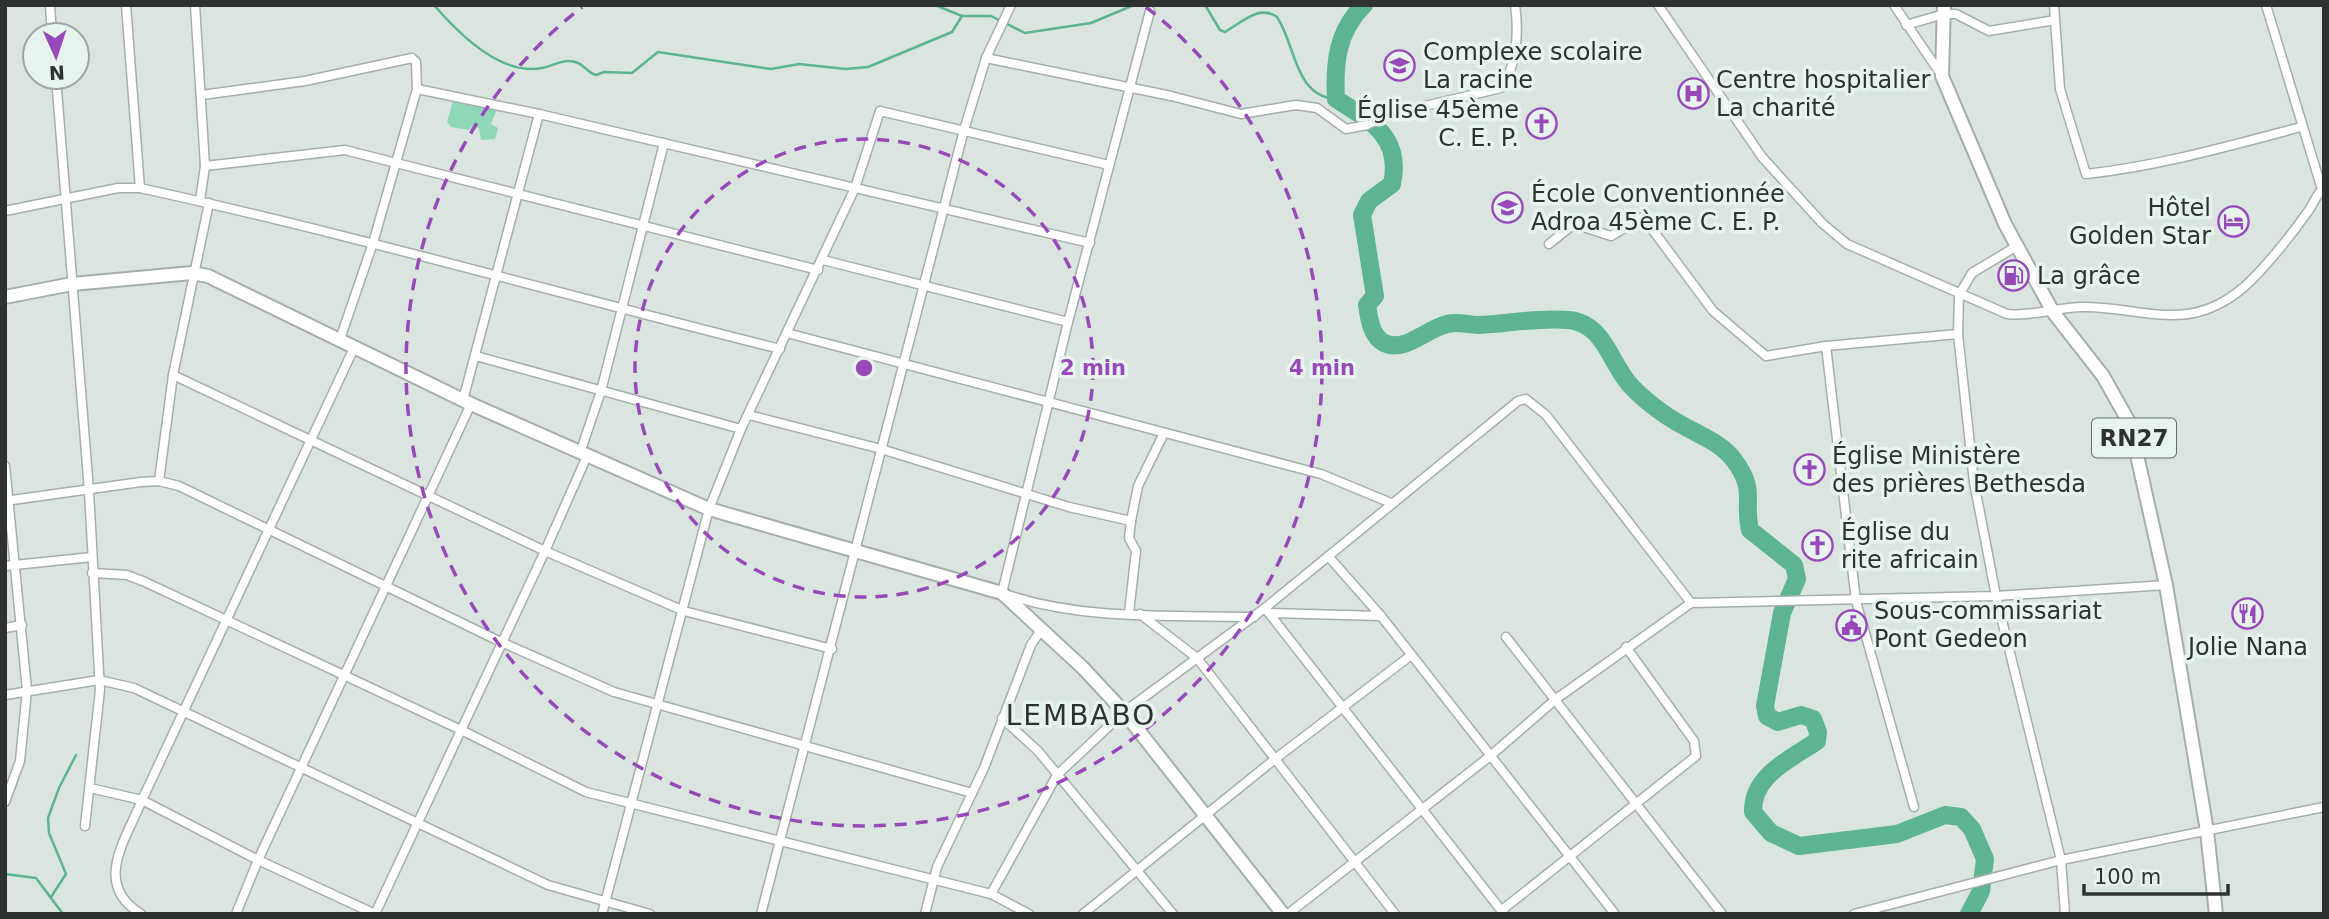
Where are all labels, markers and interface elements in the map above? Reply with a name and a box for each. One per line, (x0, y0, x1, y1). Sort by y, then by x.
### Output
north arrow (21, 21, 91, 91)
place label: Complexe scolaire La racine (1423, 38, 1642, 94)
school or university icon: Complexe scolaire La racine (1383, 49, 1417, 83)
text: N (48, 62, 65, 84)
place label: Centre hospitalier La charité (1716, 66, 1930, 122)
hospital icon: Centre hospitalier La charité (1676, 77, 1710, 111)
place label: Église 45ème C. E. P. (1357, 95, 1519, 152)
church icon: Église 45ème C. E. P. (1525, 107, 1559, 141)
place label: École Conventionnée Adroa 45ème C. E. P. (1531, 179, 1785, 236)
school or university icon: École Conventionnée Adroa 45ème C. E. P. (1491, 191, 1525, 225)
place label: Hôtel Golden Star (2069, 194, 2211, 250)
hotel icon: Hôtel Golden Star (2217, 205, 2251, 239)
fuel station icon: La grâce (1997, 259, 2031, 293)
place label: La grâce (2037, 262, 2140, 290)
centre of rings (852, 356, 876, 380)
text: 2 min (1060, 356, 1126, 380)
text: 4 min (1289, 356, 1355, 380)
road number: RN27 (2092, 418, 2176, 458)
place label: Église Ministère des prières Bethesda (1832, 441, 2086, 498)
church icon: Église Ministère des prières Bethesda (1792, 453, 1826, 487)
place label: Église du rite africain (1841, 517, 1979, 574)
church icon: Église du rite africain (1801, 529, 1835, 563)
restaurant icon: Jolie Nana (2231, 596, 2265, 630)
place label: Sous-commissariat Pont Gedeon (1874, 597, 2102, 653)
public building icon: Sous-commissariat Pont Gedeon (1834, 608, 1868, 642)
place label: Jolie Nana (2186, 633, 2308, 661)
district label: LEMBABO (1006, 699, 1156, 732)
scale bar (2084, 852, 2228, 896)
text: 100 m (2094, 865, 2161, 889)

